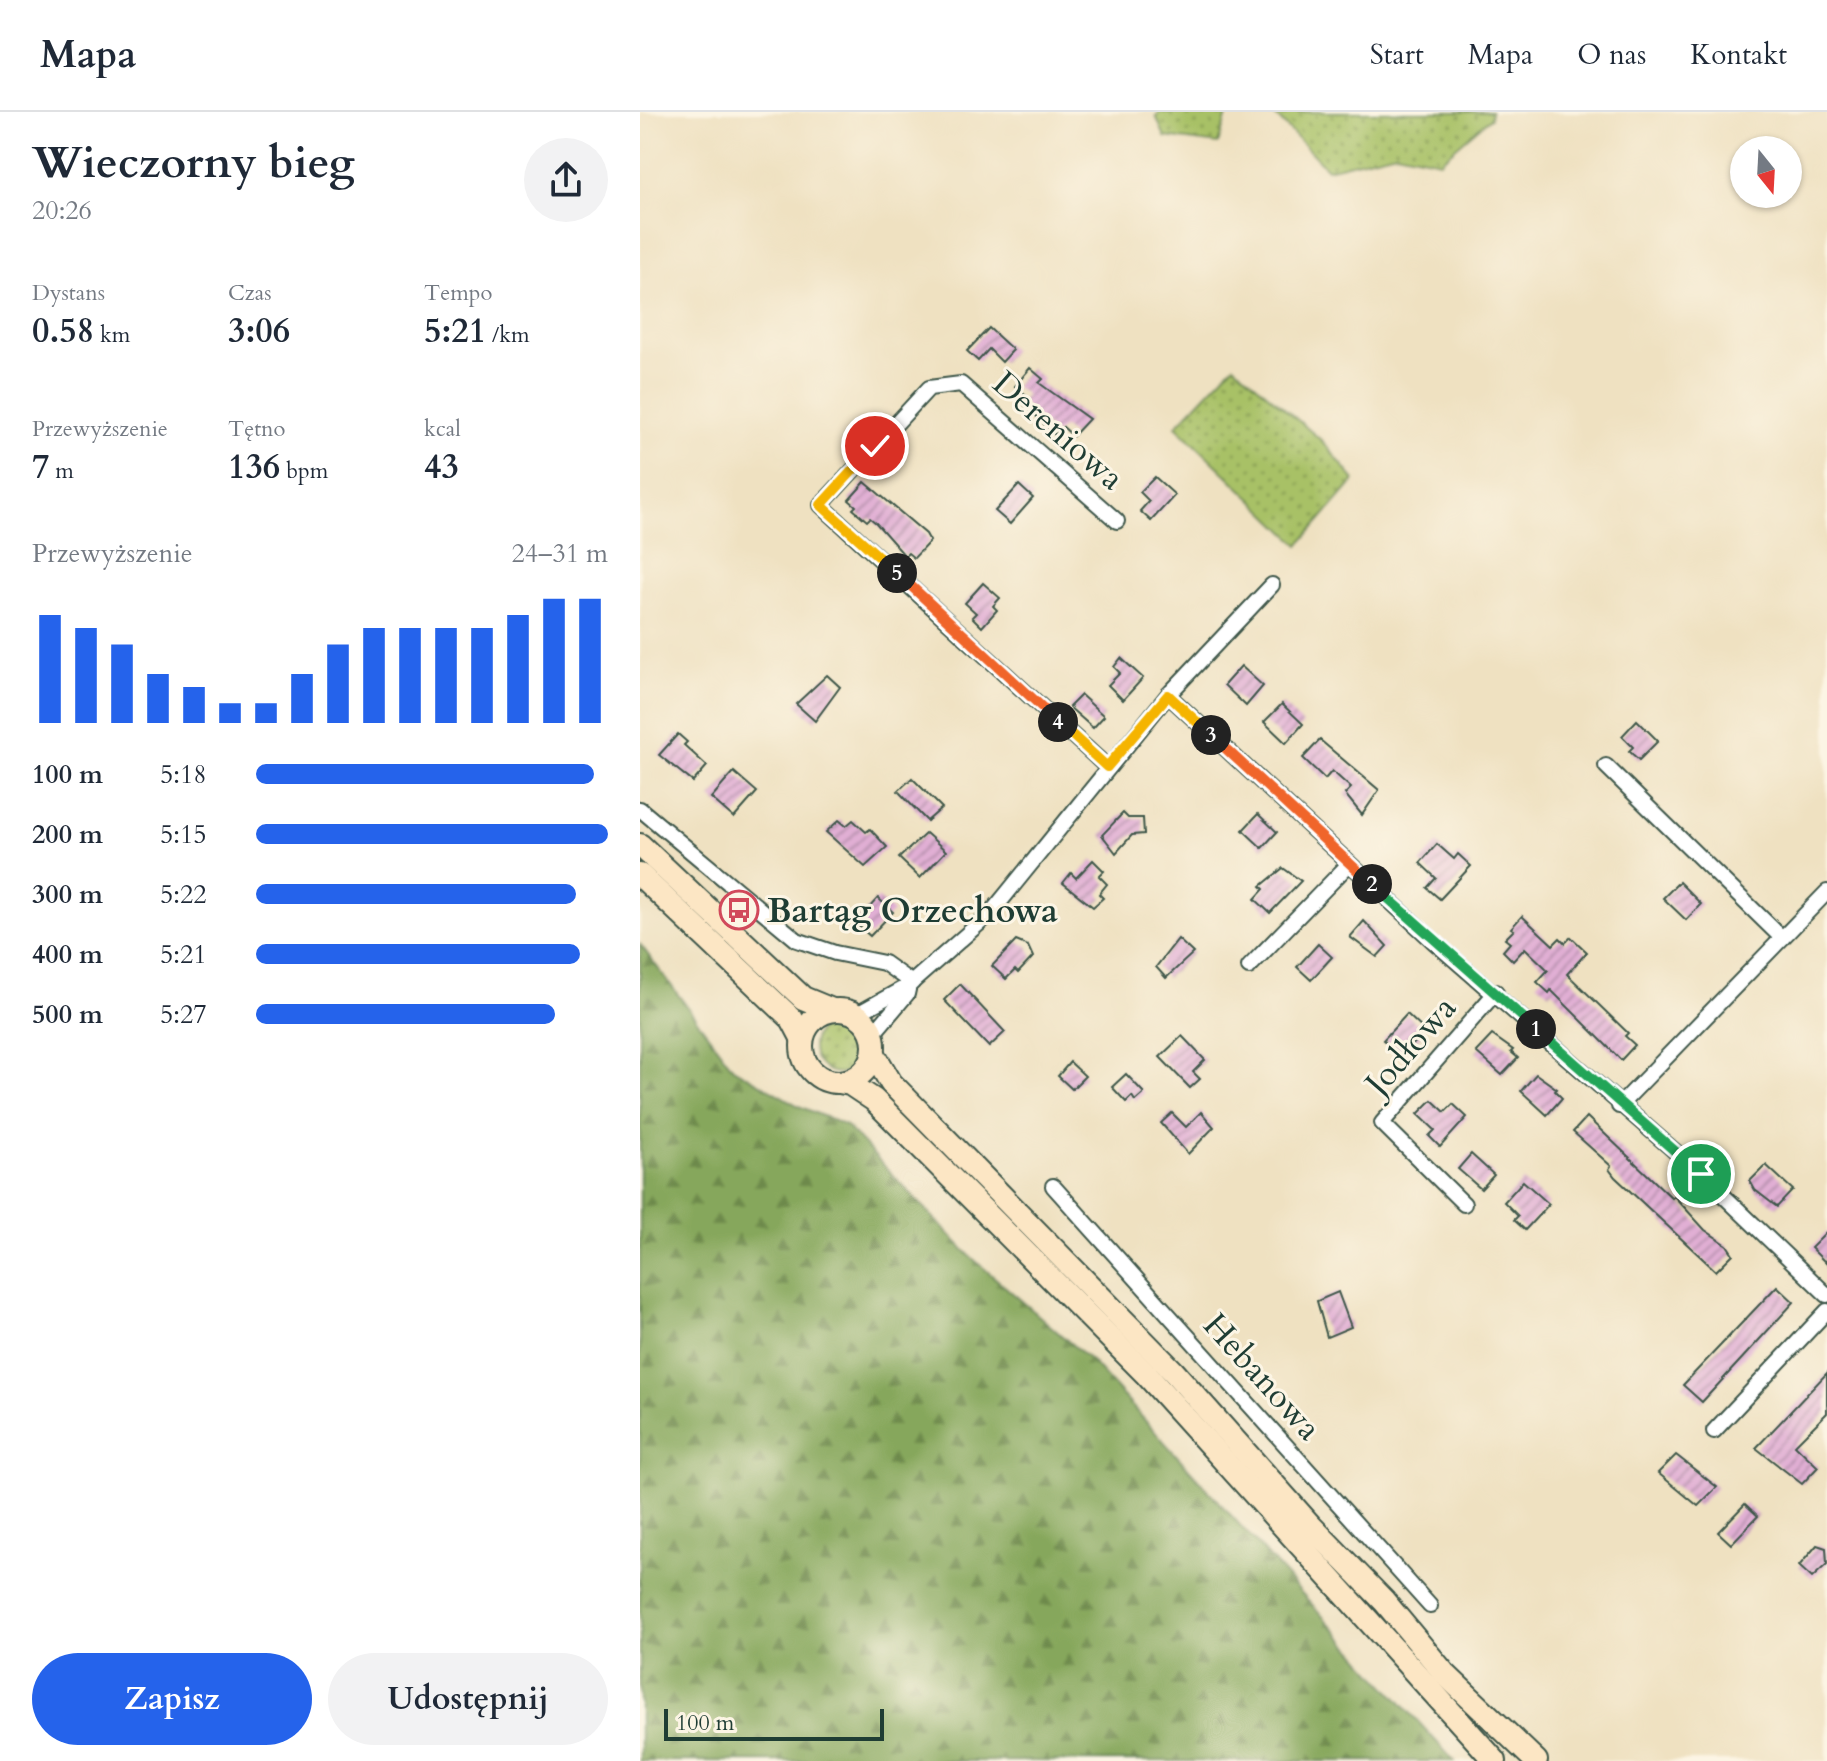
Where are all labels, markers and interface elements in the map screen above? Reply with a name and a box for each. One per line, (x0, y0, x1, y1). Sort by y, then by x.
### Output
text: Mapa (40, 29, 136, 81)
text: Start (1370, 36, 1424, 74)
text: Mapa (1468, 36, 1533, 74)
text: O nas (1577, 36, 1646, 74)
text: Kontakt (1690, 36, 1787, 74)
text: Wieczorny bieg (32, 133, 355, 193)
north arrow (1730, 136, 1802, 208)
map controls (1730, 136, 1802, 208)
button: share (524, 138, 608, 222)
text: 20:26 (32, 193, 92, 228)
text: Dystans (32, 278, 105, 308)
text: Czas (228, 278, 272, 308)
text: Tempo (424, 278, 492, 308)
text: 0.58 (32, 308, 94, 354)
text: 3:06 (228, 308, 290, 354)
text: 5:21 (424, 308, 486, 354)
text: km (94, 320, 130, 350)
text: /km (486, 320, 530, 350)
street label: Dereniowa (983, 361, 1134, 501)
pin (841, 412, 909, 480)
text: Przewyższenie (32, 414, 168, 444)
text: Tętno (228, 414, 285, 444)
text: kcal (424, 414, 461, 444)
icon: check (853, 424, 897, 468)
text: 7 (32, 444, 49, 490)
text: 136 (228, 444, 280, 490)
text: 43 (424, 444, 459, 490)
text: m (49, 456, 74, 486)
text: bpm (280, 456, 328, 486)
text: Przewyższenie (32, 536, 193, 571)
text: 24–31 m (511, 536, 608, 571)
pin: 5 (877, 553, 917, 593)
text: 5 (891, 558, 903, 588)
pin: 4 (1038, 702, 1078, 742)
text: 4 (1052, 707, 1064, 737)
pin: 3 (1191, 715, 1231, 755)
text: 3 (1205, 720, 1217, 750)
text: 100 m (32, 757, 103, 792)
text: 5:18 (160, 757, 207, 792)
text: 200 m (32, 817, 103, 852)
text: 5:15 (160, 817, 207, 852)
pin: 2 (1352, 864, 1392, 904)
text: 2 (1366, 869, 1378, 899)
text: 300 m (32, 877, 103, 912)
text: 5:22 (160, 877, 207, 912)
place label: Bartąg Orzechowa (767, 888, 1058, 934)
bus stop icon: Bartąg Orzechowa (718, 889, 760, 931)
text: 400 m (32, 937, 103, 972)
text: 5:21 (160, 937, 207, 972)
street label: Jodłowa (1351, 986, 1467, 1109)
text: 500 m (32, 997, 103, 1032)
text: 5:27 (160, 997, 207, 1032)
pin: 1 (1516, 1009, 1556, 1049)
text: 1 (1530, 1014, 1542, 1044)
pin (1667, 1140, 1735, 1208)
icon: arrive (1679, 1152, 1723, 1196)
street label: Hebanowa (1193, 1303, 1332, 1450)
button: Zapisz (32, 1653, 312, 1745)
button: Udostępnij (328, 1653, 608, 1745)
scale bar (664, 1705, 884, 1741)
text: 100 m (676, 1708, 734, 1738)

